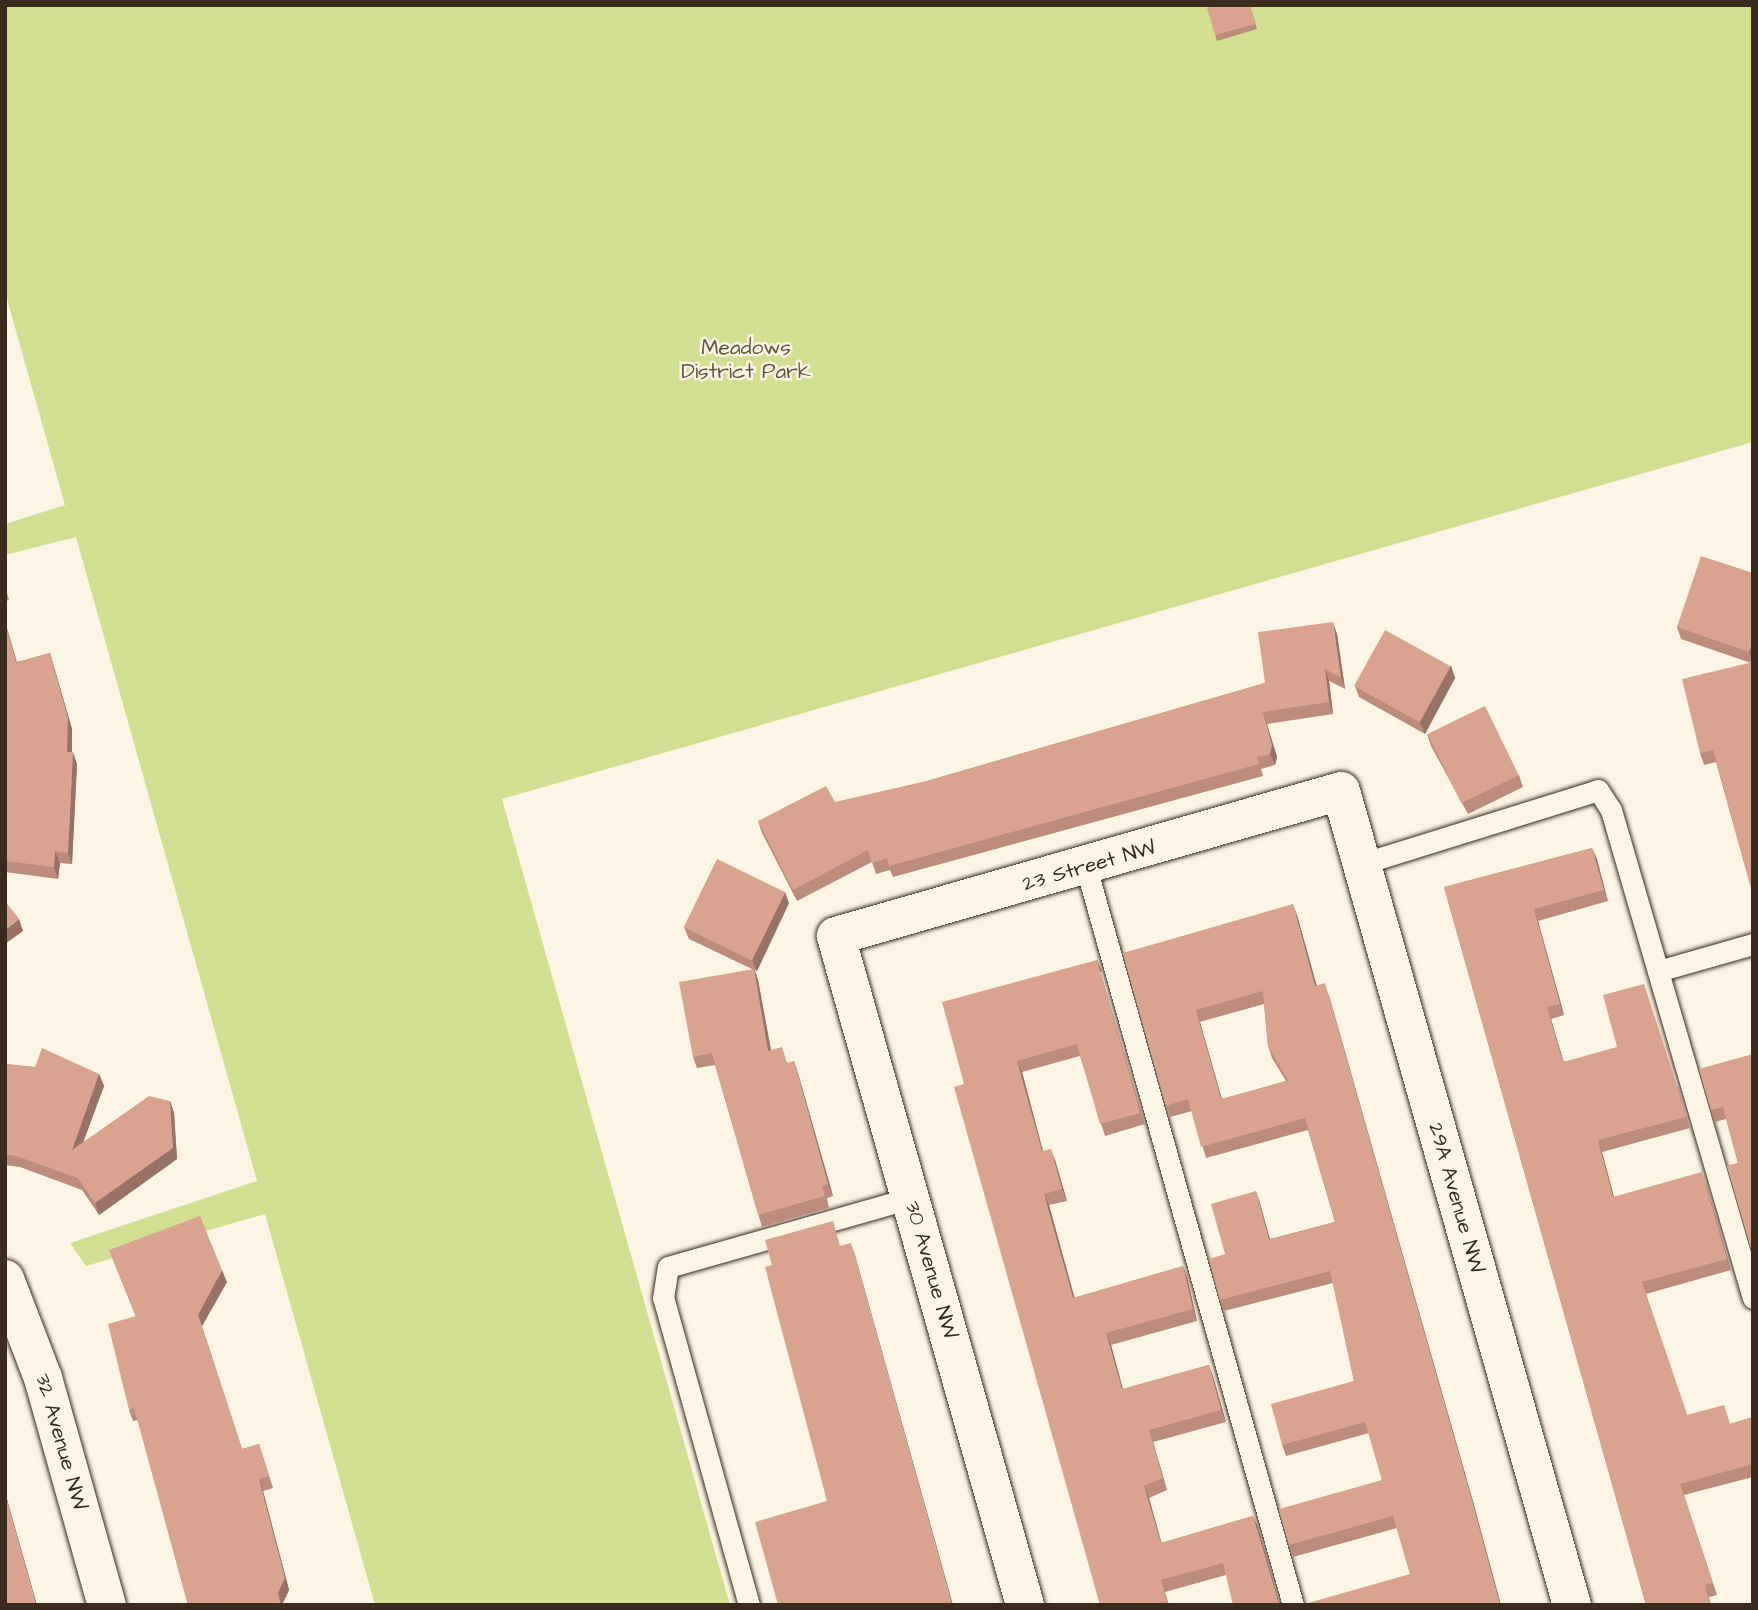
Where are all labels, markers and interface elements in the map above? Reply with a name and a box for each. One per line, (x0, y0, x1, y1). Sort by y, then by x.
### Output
park label: Meadows District Park (681, 335, 811, 385)
street label: 23 Street NW (1020, 835, 1158, 897)
street label: 29A Avenue NW (1422, 1120, 1490, 1276)
street label: 30 Avenue NW (899, 1198, 963, 1342)
street label: 32 Avenue NW (30, 1371, 92, 1513)

